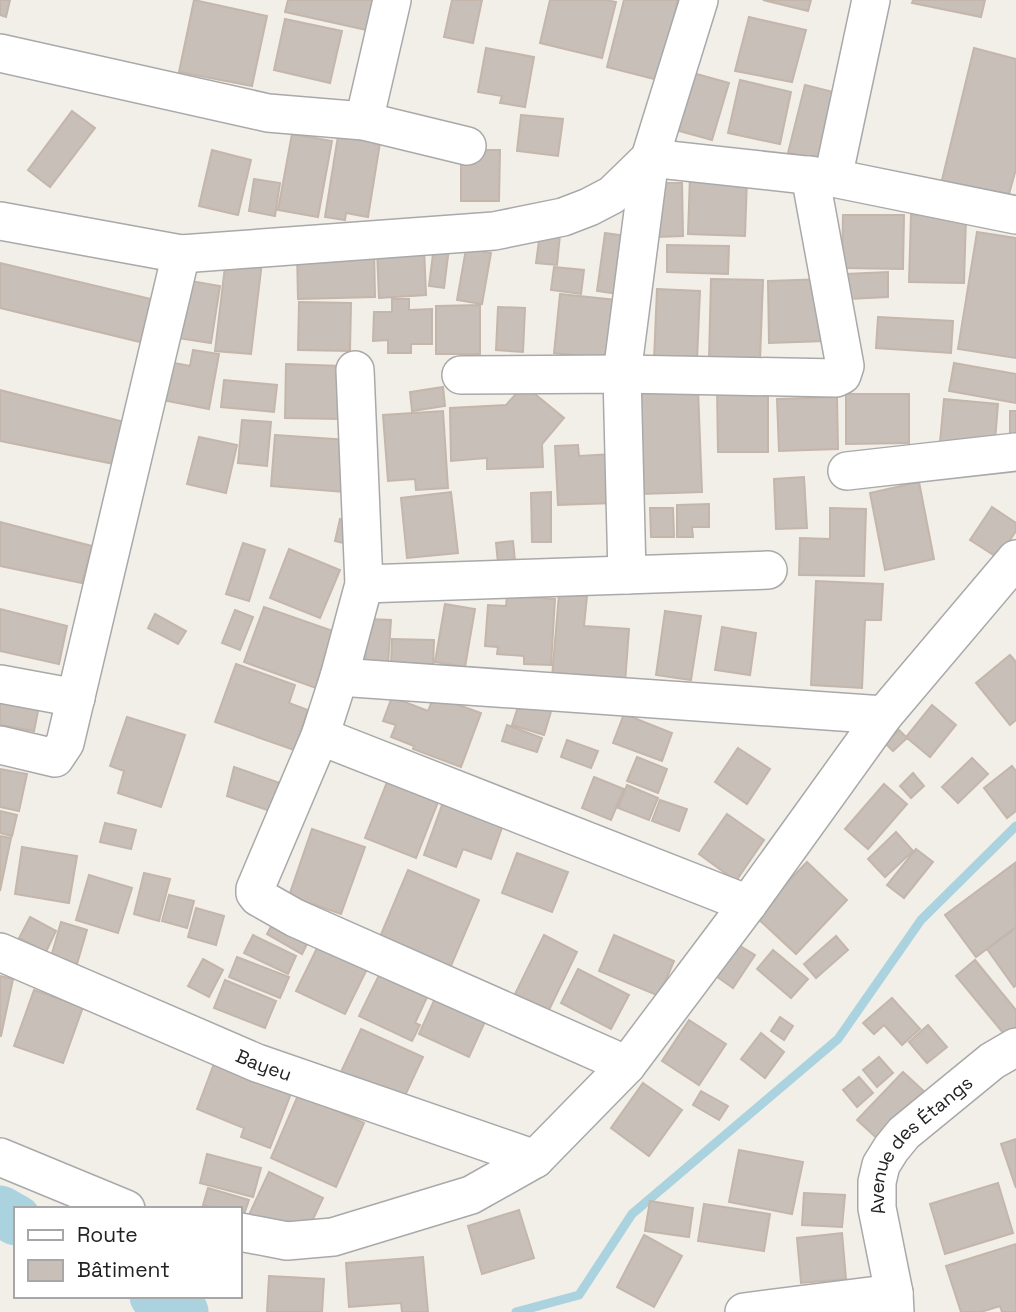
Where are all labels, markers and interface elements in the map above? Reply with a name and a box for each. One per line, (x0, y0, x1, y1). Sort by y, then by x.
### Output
street label: Bayeu (232, 1043, 295, 1087)
street label: Avenue des Étangs (864, 1070, 977, 1217)
legend (14, 1207, 242, 1298)
text: Route (77, 1221, 138, 1248)
text: Bâtiment (77, 1256, 170, 1283)

